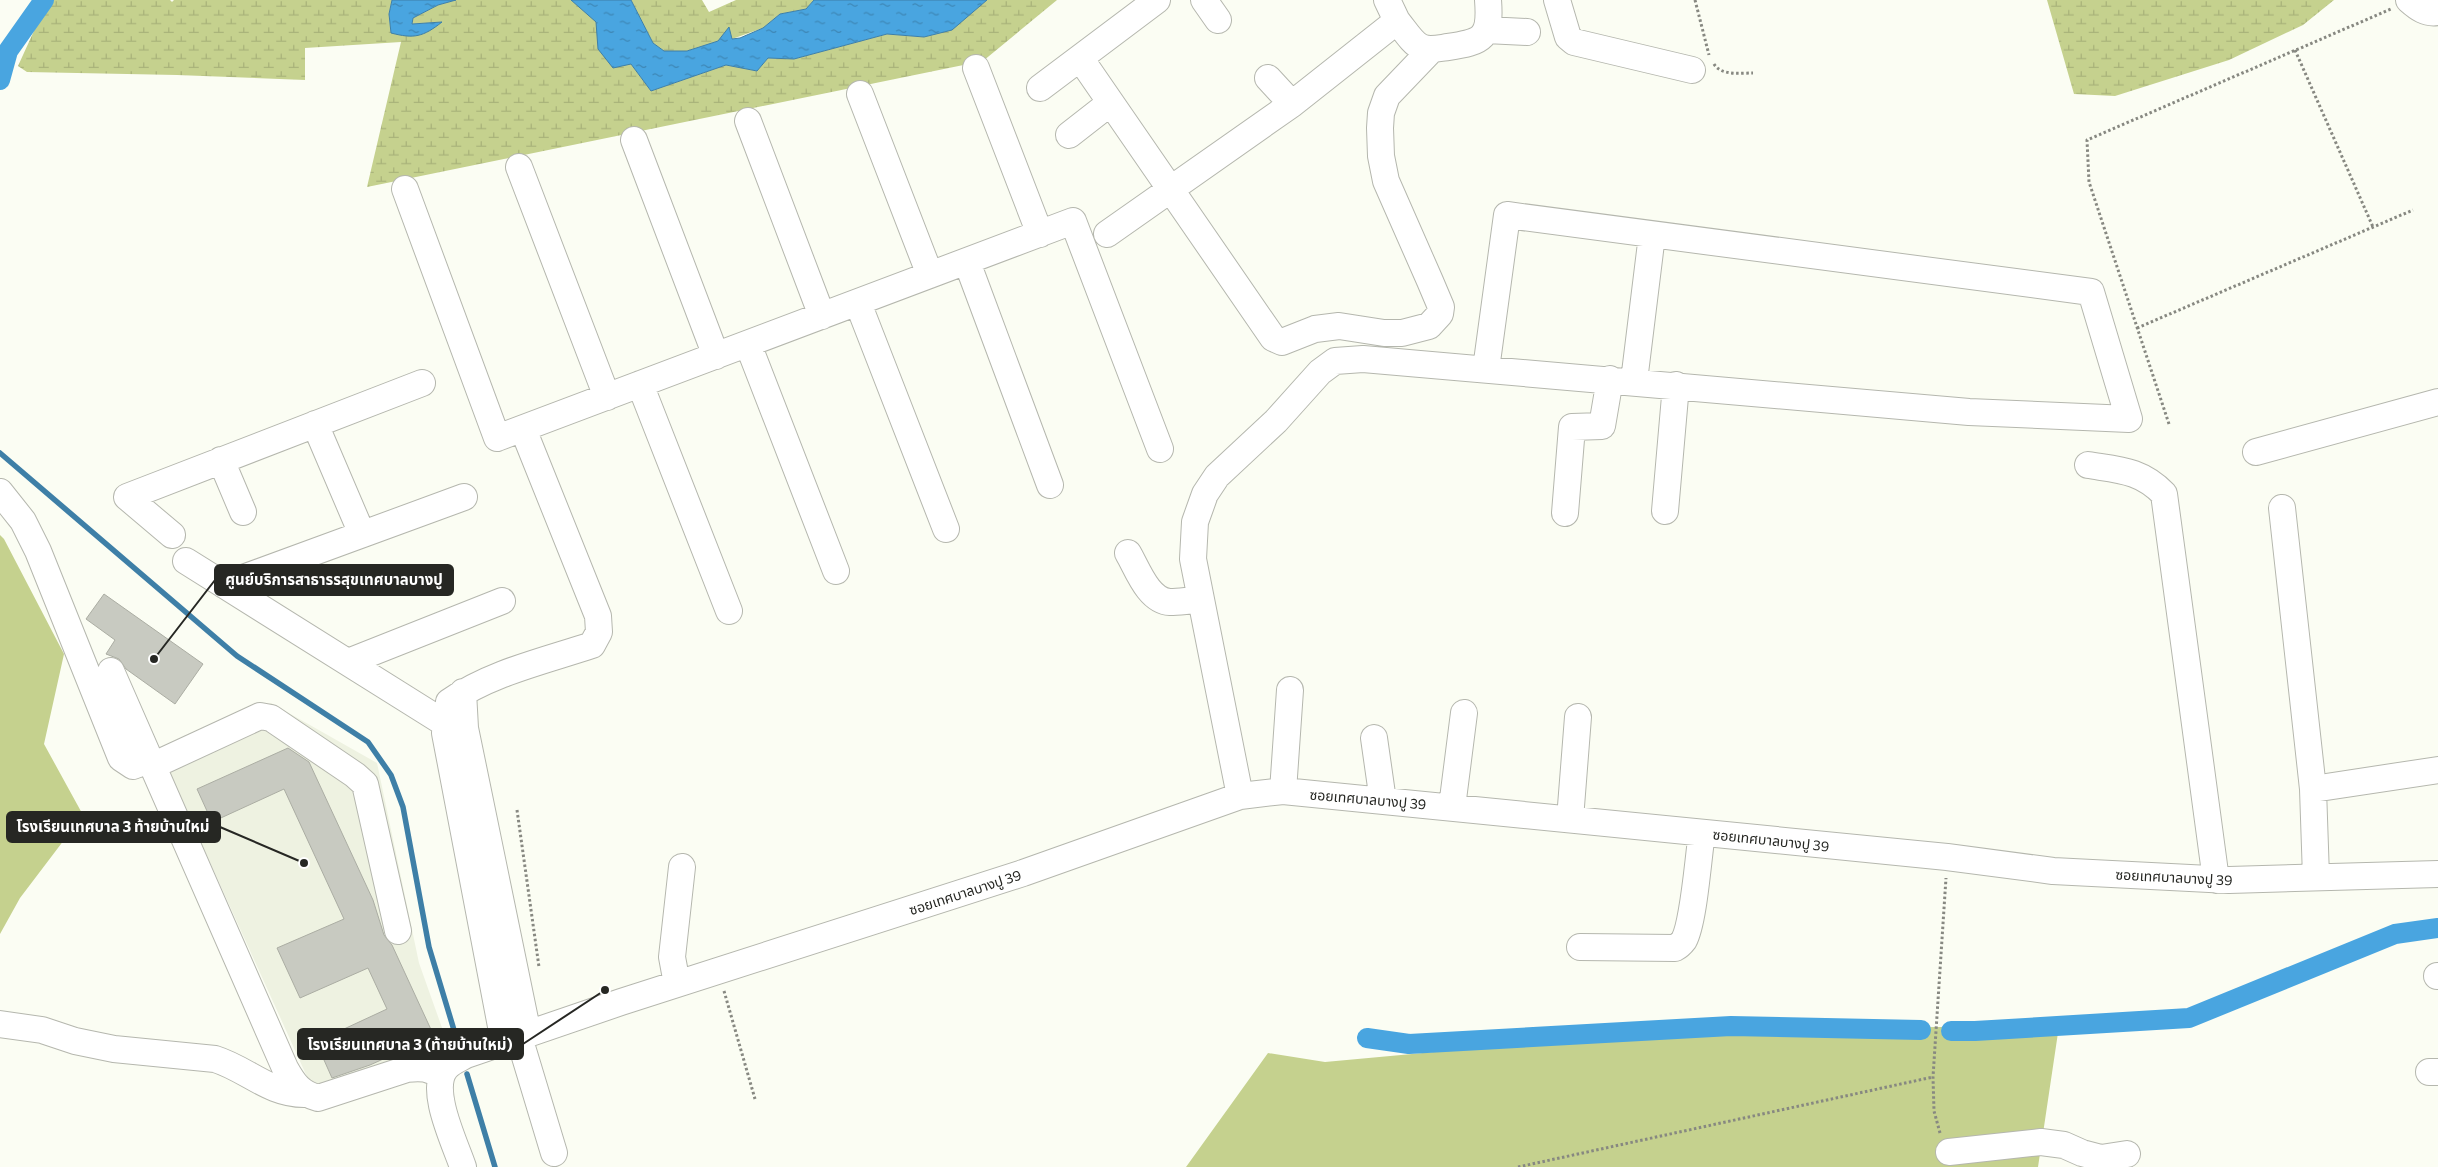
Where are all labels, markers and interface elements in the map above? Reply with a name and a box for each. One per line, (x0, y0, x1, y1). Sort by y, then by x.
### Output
callout: ศูนย์บริการสาธารรสุขเทศบาลบางปู (215, 565, 453, 595)
text: ศูนย์บริการสาธารรสุขเทศบาลบางปู (225, 570, 443, 590)
street label: ซอยเทศบาลบางปู 39 (1309, 785, 1427, 814)
callout: โรงเรียนเทศบาล 3 ท้ายบ้านใหม่ (7, 812, 220, 842)
text: โรงเรียนเทศบาล 3 ท้ายบ้านใหม่ (17, 817, 209, 835)
street label: ซอยเทศบาลบางปู 39 (1712, 825, 1830, 856)
street label: ซอยเทศบาลบางปู 39 (2115, 865, 2233, 890)
street label: ซอยเทศบาลบางปู 39 (907, 866, 1024, 919)
callout: โรงเรียนเทศบาล 3 (ท้ายบ้านใหม่) (298, 1029, 523, 1059)
text: โรงเรียนเทศบาล 3 (ท้ายบ้านใหม่) (307, 1035, 513, 1053)

